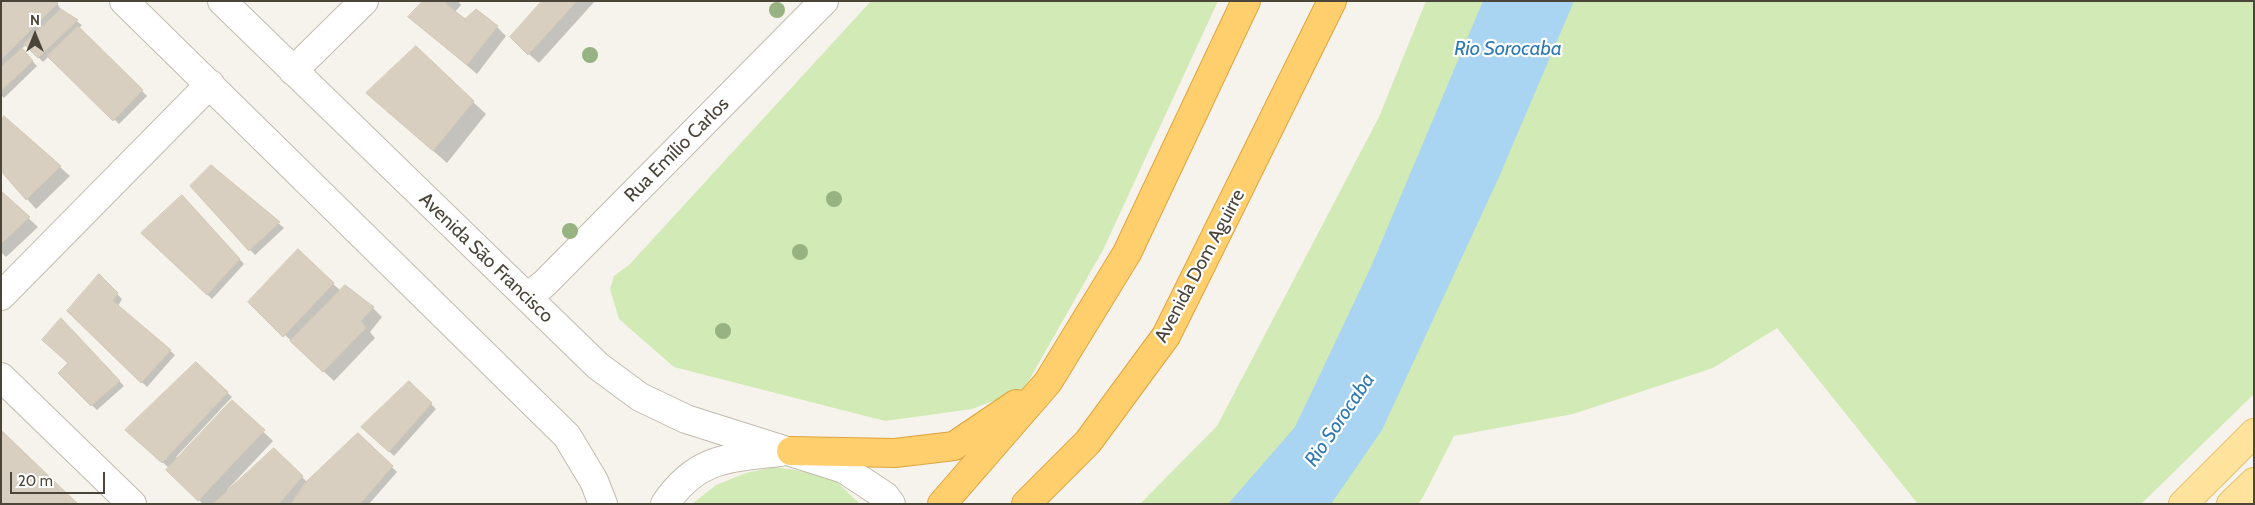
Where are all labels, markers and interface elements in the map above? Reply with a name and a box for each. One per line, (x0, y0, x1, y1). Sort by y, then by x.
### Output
north arrow (10, 10, 60, 60)
text: N (30, 11, 40, 29)
water label: Rio Sorocaba (1454, 37, 1562, 61)
street label: Rua Emílio Carlos (620, 93, 734, 207)
street label: Avenida Dom Aguirre (1150, 186, 1250, 346)
street label: Avenida São Francisco (414, 188, 558, 328)
water label: Rio Sorocaba (1300, 369, 1380, 471)
scale bar (12, 462, 108, 494)
text: 20 m (18, 472, 53, 490)

